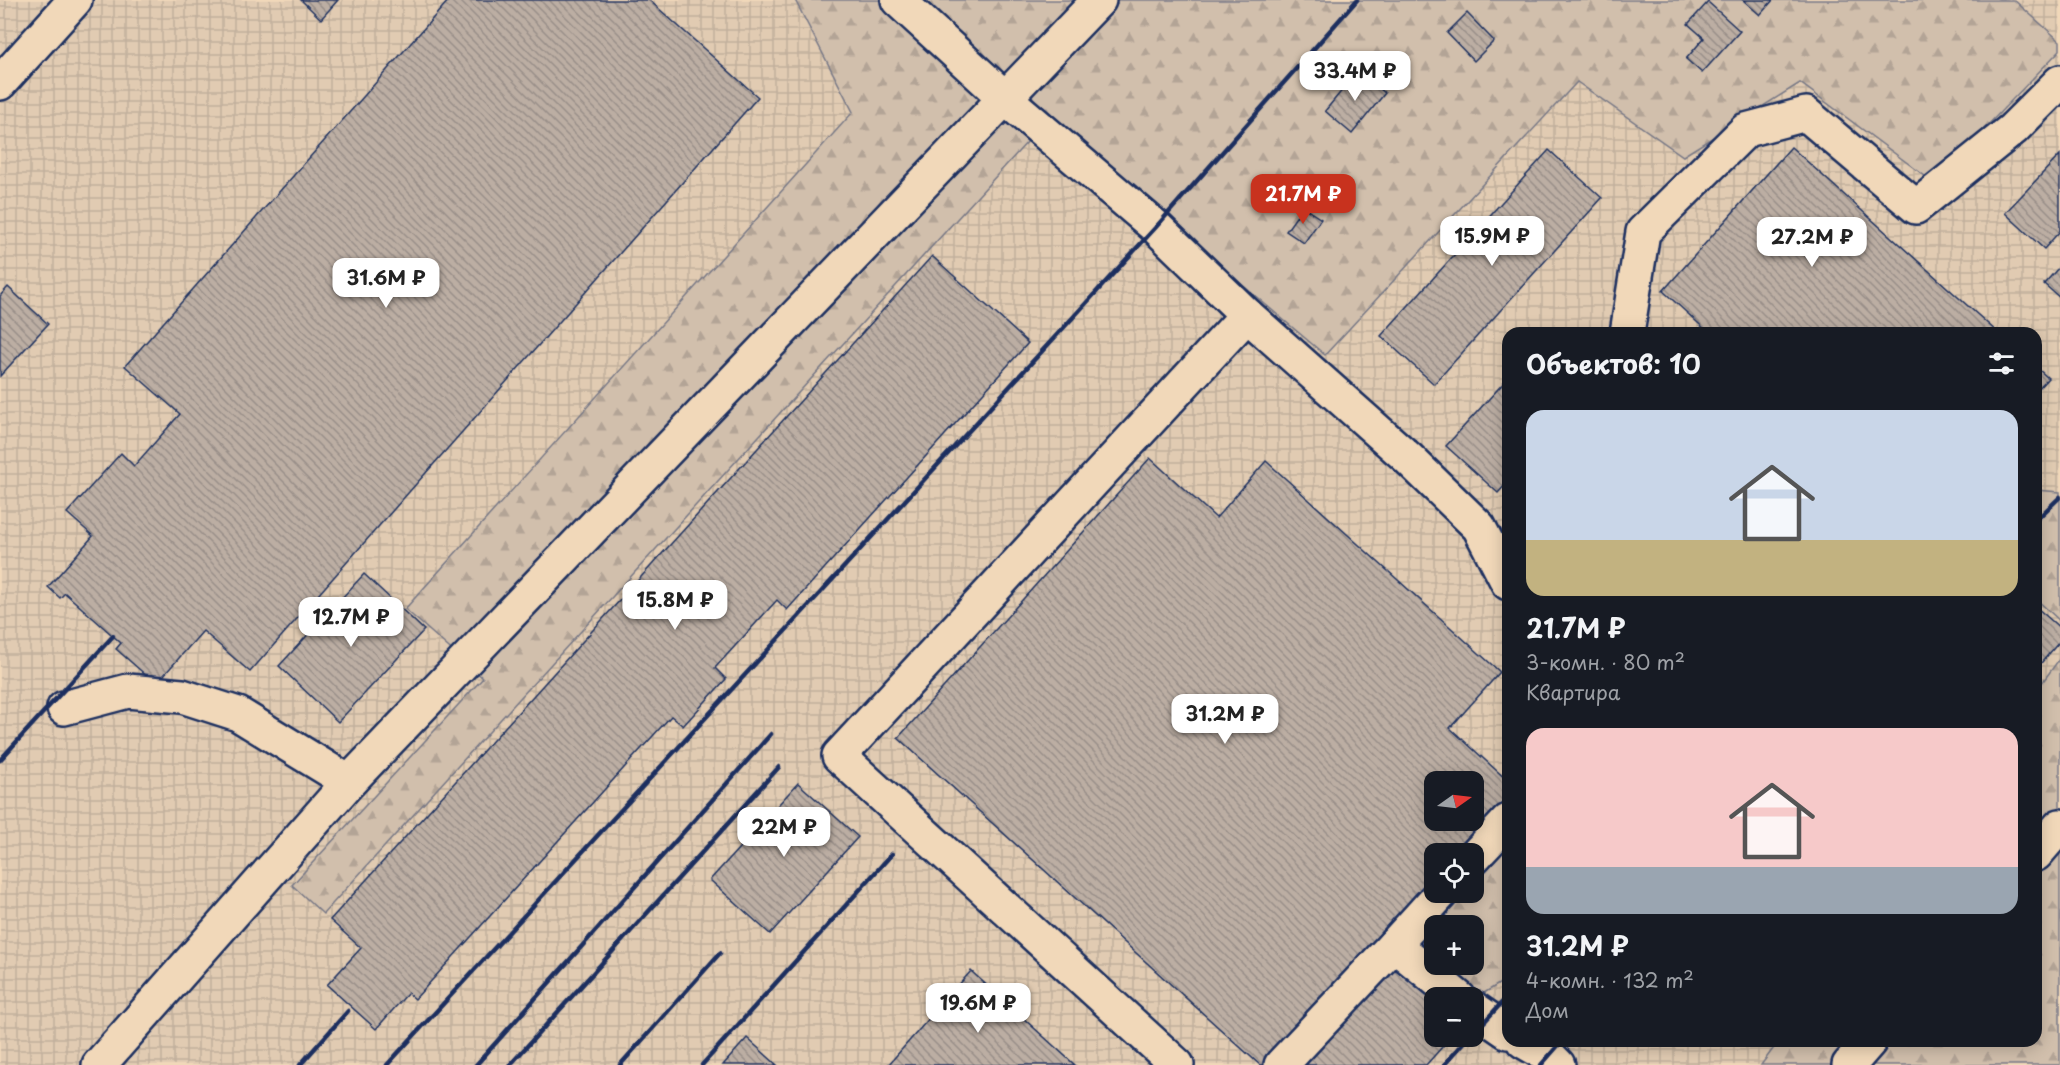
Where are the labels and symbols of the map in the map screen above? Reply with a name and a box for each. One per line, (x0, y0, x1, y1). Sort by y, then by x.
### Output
pin: 33.4M ₽ (1300, 51, 1410, 102)
pin: 21.7M ₽ (1248, 174, 1358, 225)
pin: 15.9M ₽ (1437, 216, 1547, 267)
pin: 27.2M ₽ (1757, 217, 1867, 268)
pin: 31.6M ₽ (331, 258, 441, 309)
pin: 15.8M ₽ (620, 580, 730, 631)
pin: 12.7M ₽ (296, 597, 406, 648)
pin: 31.2M ₽ (1170, 694, 1280, 745)
north arrow (1424, 771, 1484, 831)
pin: 22M ₽ (742, 807, 826, 858)
pin: 19.6M ₽ (923, 983, 1033, 1034)

